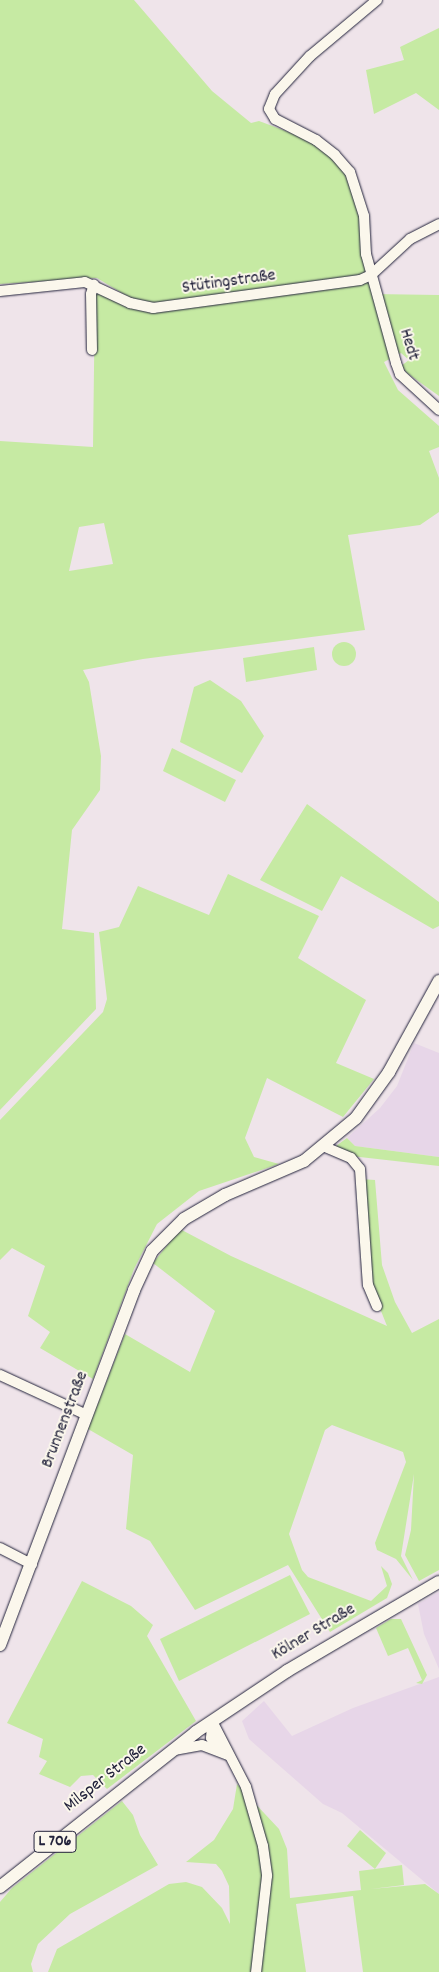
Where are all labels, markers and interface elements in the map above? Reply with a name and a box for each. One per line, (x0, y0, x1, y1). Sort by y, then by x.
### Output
street label: Stütingstraße (181, 266, 277, 300)
street label: Hedt (393, 326, 423, 364)
street label: Brunnenstraße (38, 1369, 94, 1471)
street label: Kölner Straße (268, 1600, 360, 1666)
street label: Milsper Straße (60, 1740, 152, 1818)
road number: L 706 (32, 1828, 78, 1855)

